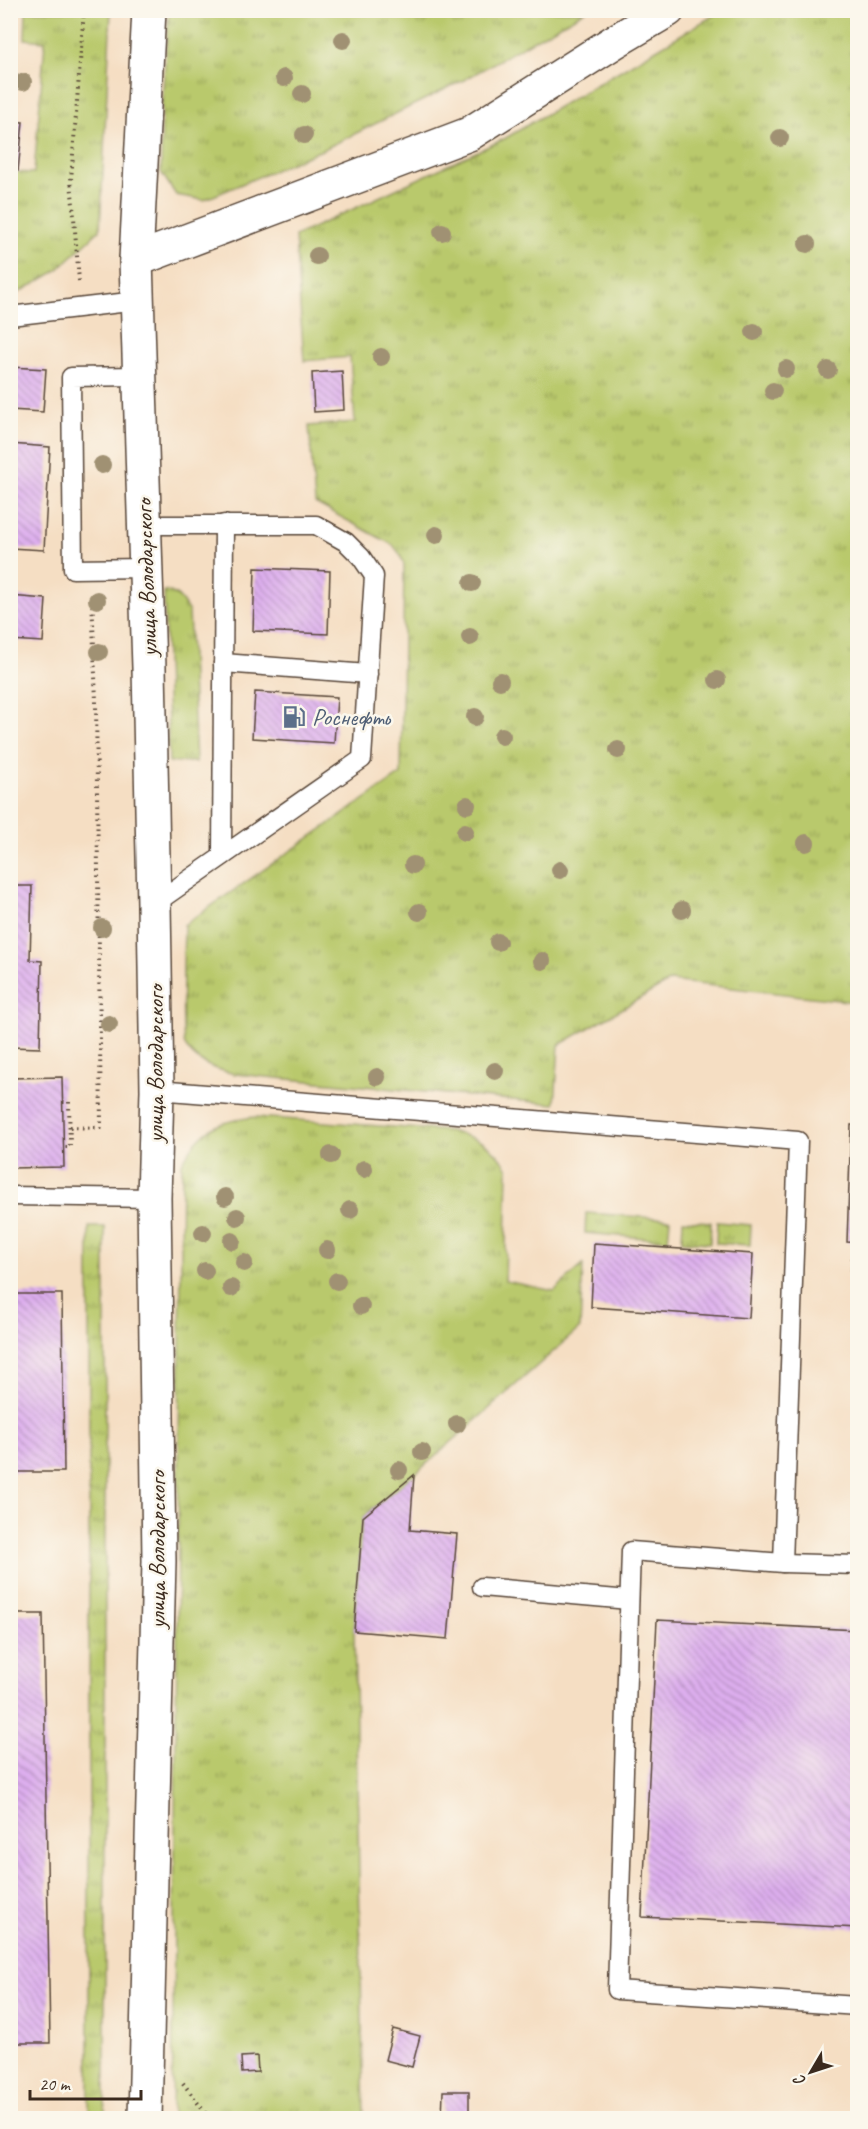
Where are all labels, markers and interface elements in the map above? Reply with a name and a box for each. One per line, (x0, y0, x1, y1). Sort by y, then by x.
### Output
street label: улица Володарского (128, 496, 164, 659)
place label: Роснефть (312, 702, 391, 732)
fuel station icon: Роснефть (281, 704, 307, 730)
street label: улица Володарского (140, 983, 170, 1145)
street label: улица Володарского (142, 1469, 172, 1631)
north arrow (781, 2042, 841, 2102)
scale bar (30, 2063, 141, 2101)
text: С (789, 2070, 810, 2090)
text: 20 m (39, 2073, 72, 2095)

